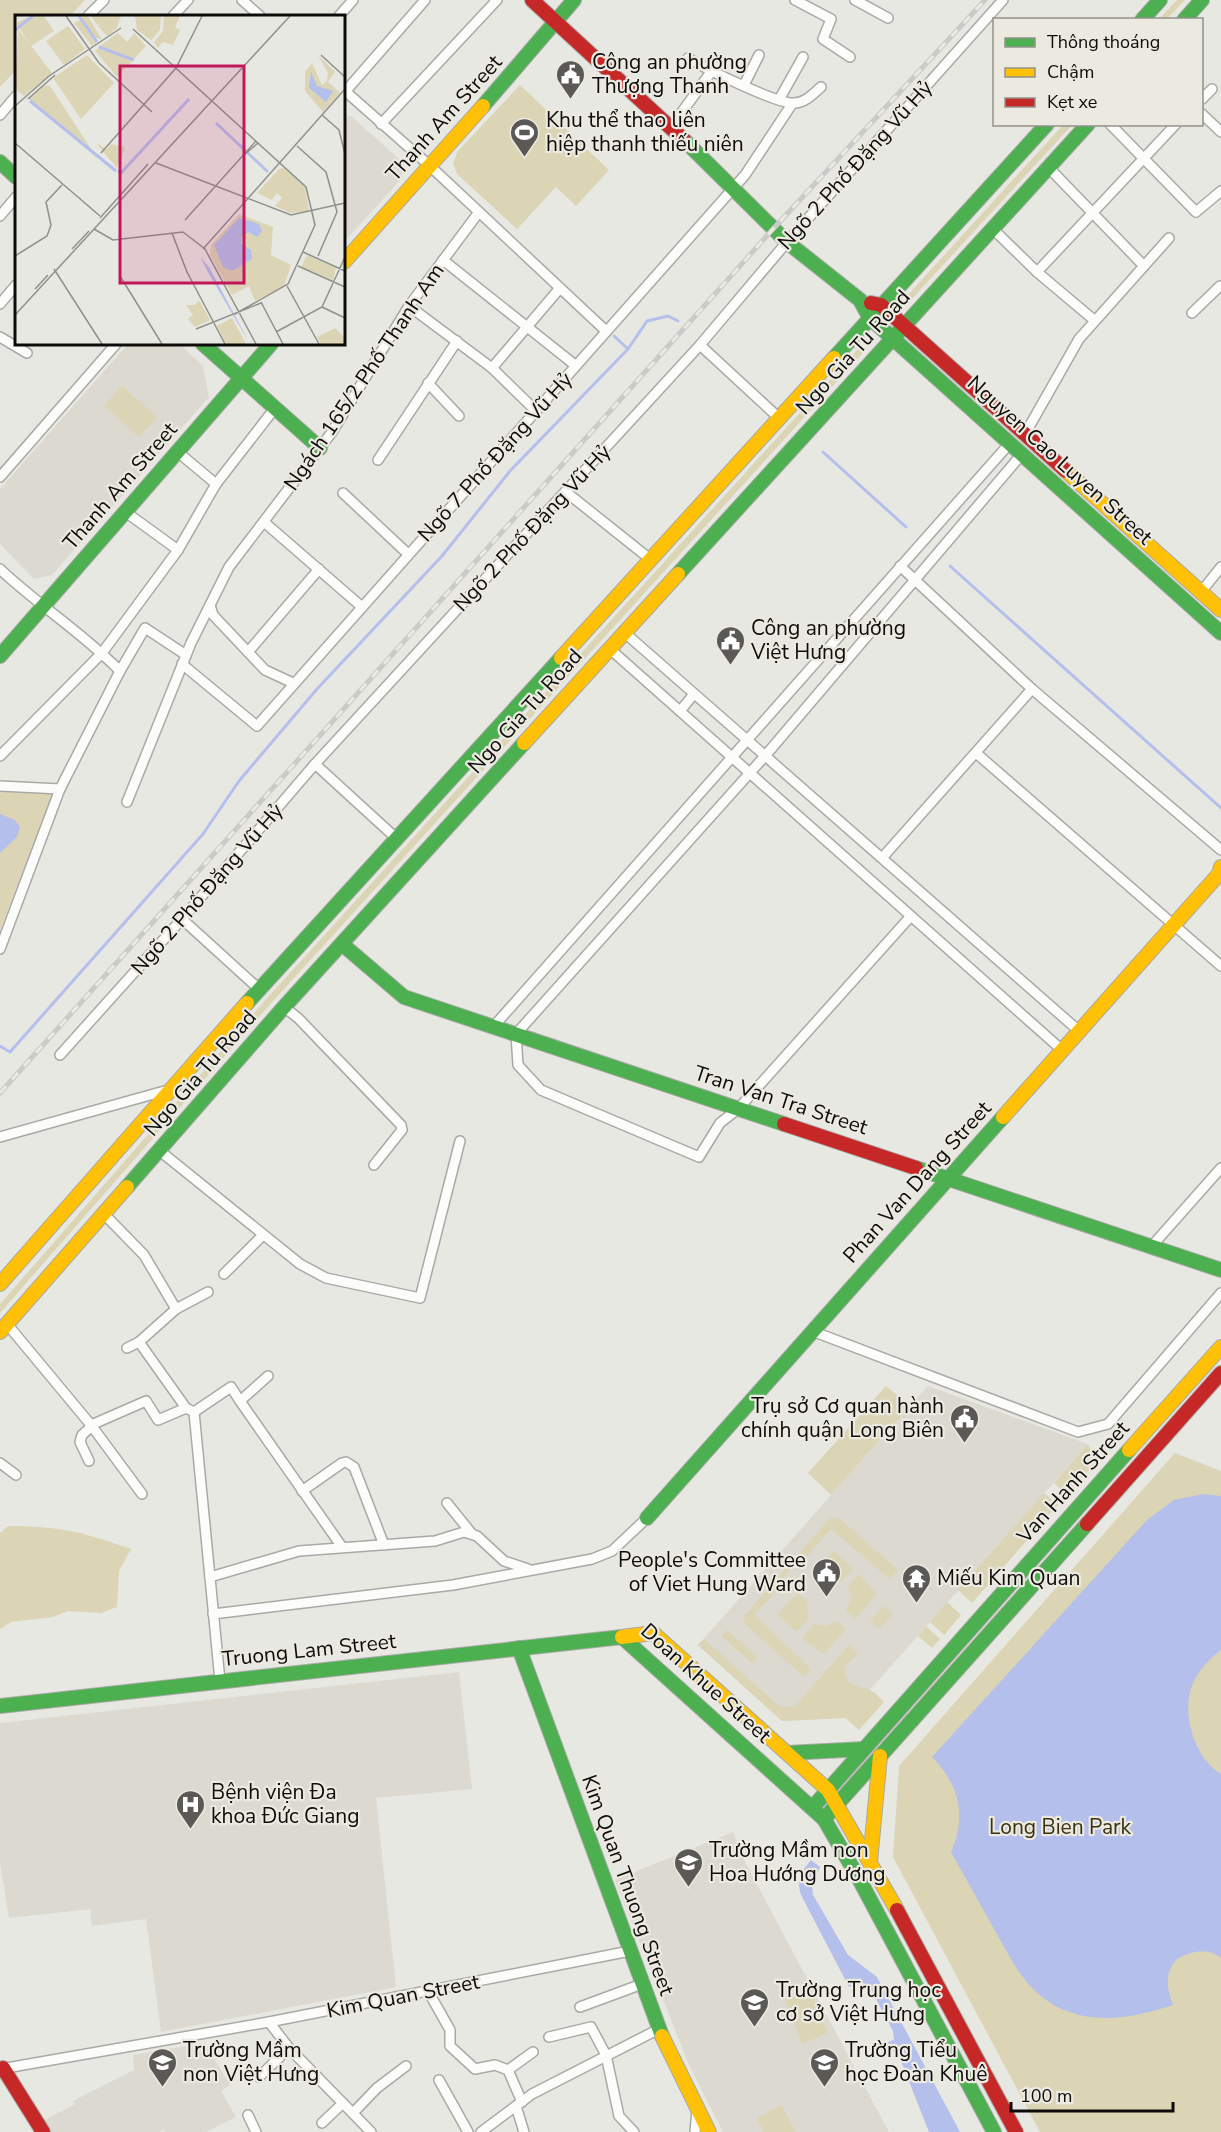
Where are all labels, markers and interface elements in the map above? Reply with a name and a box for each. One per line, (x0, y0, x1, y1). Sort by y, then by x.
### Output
inset map (15, 15, 345, 345)
legend (993, 18, 1203, 126)
text: Thông thoáng (1047, 30, 1160, 54)
street label: Thanh Am Street (380, 48, 509, 187)
place label: Công an phường Thượng Thanh (592, 48, 747, 100)
public building icon: Công an phường Thượng Thanh (555, 58, 587, 100)
text: Chậm (1047, 60, 1094, 84)
street label: Ngõ 2 Phố Đặng Vũ Hỷ (771, 74, 939, 256)
text: Kẹt xe (1047, 90, 1097, 114)
place label: Khu thể thao liên hiệp thanh thiếu niên (546, 106, 744, 158)
sports icon: Khu thể thao liên hiệp thanh thiếu niên (509, 116, 541, 158)
street label: Ngách 165/2 Phố Thanh Am (277, 258, 451, 496)
street label: Ngo Gia Tu Road (789, 284, 917, 420)
street label: Ngõ 7 Phố Đặng Vũ Hỷ (411, 366, 579, 548)
street label: Nguyen Cao Luyen Street (961, 369, 1159, 551)
street label: Thanh Am Street (57, 416, 184, 556)
street label: Ngõ 2 Phố Đặng Vũ Hỷ (447, 438, 617, 618)
place label: Công an phường Việt Hưng (750, 614, 906, 666)
public building icon: Công an phường Việt Hưng (714, 624, 746, 666)
street label: Ngo Gia Tu Road (461, 643, 589, 779)
street label: Ngõ 2 Phố Đặng Vũ Hỷ (125, 797, 290, 981)
street label: Ngo Gia Tu Road (137, 1004, 263, 1142)
street label: Tran Van Tra Street (691, 1059, 872, 1141)
street label: Phan Van Dang Street (837, 1094, 998, 1269)
place label: Trụ sở Cơ quan hành chính quận Long Biên (741, 1392, 944, 1444)
public building icon: Trụ sở Cơ quan hành chính quận Long Biên (949, 1402, 981, 1444)
street label: Van Hanh Street (1010, 1414, 1136, 1550)
place label: People's Committee of Viet Hung Ward (618, 1546, 806, 1598)
public building icon: People's Committee of Viet Hung Ward (811, 1556, 843, 1598)
temple icon: Miếu Kim Quan (900, 1562, 932, 1604)
place label: Miếu Kim Quan (937, 1564, 1081, 1592)
street label: Doan Khue Street (635, 1617, 778, 1750)
street label: Truong Lam Street (221, 1627, 398, 1673)
street label: Kim Quan Thuong Street (575, 1771, 681, 2000)
place label: Bệnh viện Đa khoa Đức Giang (211, 1778, 360, 1830)
hospital icon: Bệnh viện Đa khoa Đức Giang (174, 1788, 206, 1830)
park label: Long Bien Park (989, 1813, 1132, 1841)
place label: Trường Mầm non Hoa Hướng Dương (709, 1836, 886, 1888)
school or university icon: Trường Mầm non Hoa Hướng Dương (672, 1846, 704, 1888)
street label: Kim Quan Street (324, 1967, 482, 2025)
place label: Trường Trung học cơ sở Việt Hưng (776, 1976, 941, 2028)
school or university icon: Trường Trung học cơ sở Việt Hưng (739, 1986, 771, 2028)
place label: Trường Mầm non Việt Hưng (183, 2036, 319, 2088)
place label: Trường Tiểu học Đoàn Khuê (845, 2036, 987, 2088)
school or university icon: Trường Mầm non Việt Hưng (146, 2046, 178, 2088)
school or university icon: Trường Tiểu học Đoàn Khuê (808, 2046, 840, 2088)
scale bar (1011, 2075, 1173, 2113)
text: 100 m (1020, 2084, 1072, 2108)

